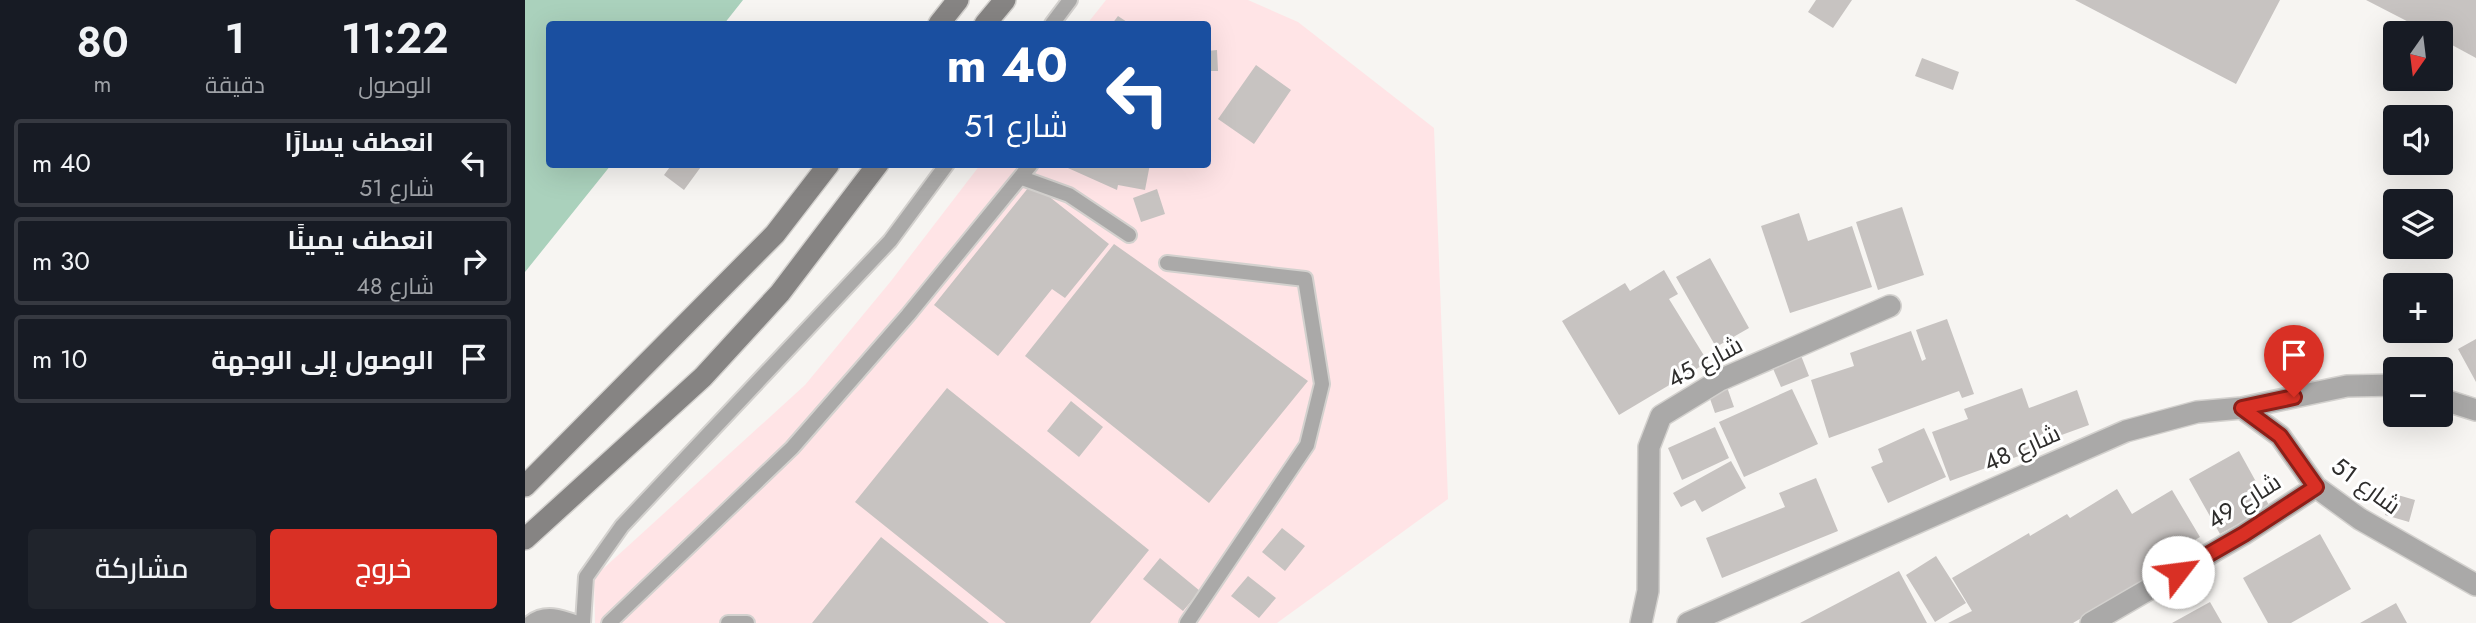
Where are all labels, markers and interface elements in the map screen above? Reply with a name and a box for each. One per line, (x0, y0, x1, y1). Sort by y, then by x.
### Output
text: 1 (225, 8, 245, 69)
text: 11:22 (341, 8, 449, 69)
text: 80 (76, 12, 129, 73)
north arrow (2383, 21, 2453, 91)
map controls (2383, 21, 2453, 427)
text: 40 m (946, 30, 1068, 100)
icon: left (1092, 49, 1183, 140)
text: m (94, 67, 112, 101)
text: دقيقة (205, 68, 265, 102)
text: الوصول (358, 68, 432, 102)
text: شارع 51 (964, 103, 1068, 149)
button: sound (2383, 105, 2453, 175)
text: انعطف يسارًا (284, 123, 434, 161)
text: 40 m (32, 144, 91, 182)
icon: left (455, 144, 493, 182)
text: شارع 51 (359, 171, 434, 205)
button: layers (2383, 189, 2453, 259)
text: انعطف يمينًا (288, 221, 434, 259)
text: 30 m (32, 242, 90, 280)
icon: right (455, 242, 493, 280)
text: شارع 48 (357, 269, 434, 303)
button: + (2383, 273, 2453, 343)
pin (2264, 325, 2324, 397)
street label: شارع 45 (1661, 327, 1749, 396)
icon: arrive (2275, 336, 2313, 374)
text: 10 m (32, 340, 87, 378)
icon: arrive (455, 340, 493, 378)
text: الوصول إلى الوجهة (211, 341, 434, 379)
button: − (2383, 357, 2453, 427)
street label: شارع 48 (1978, 415, 2066, 480)
street label: شارع 51 (2324, 449, 2408, 523)
street label: شارع 49 (2200, 464, 2288, 537)
button: مشاركة (28, 529, 256, 609)
button: خروج (270, 529, 497, 609)
position arrow (2141, 535, 2215, 609)

